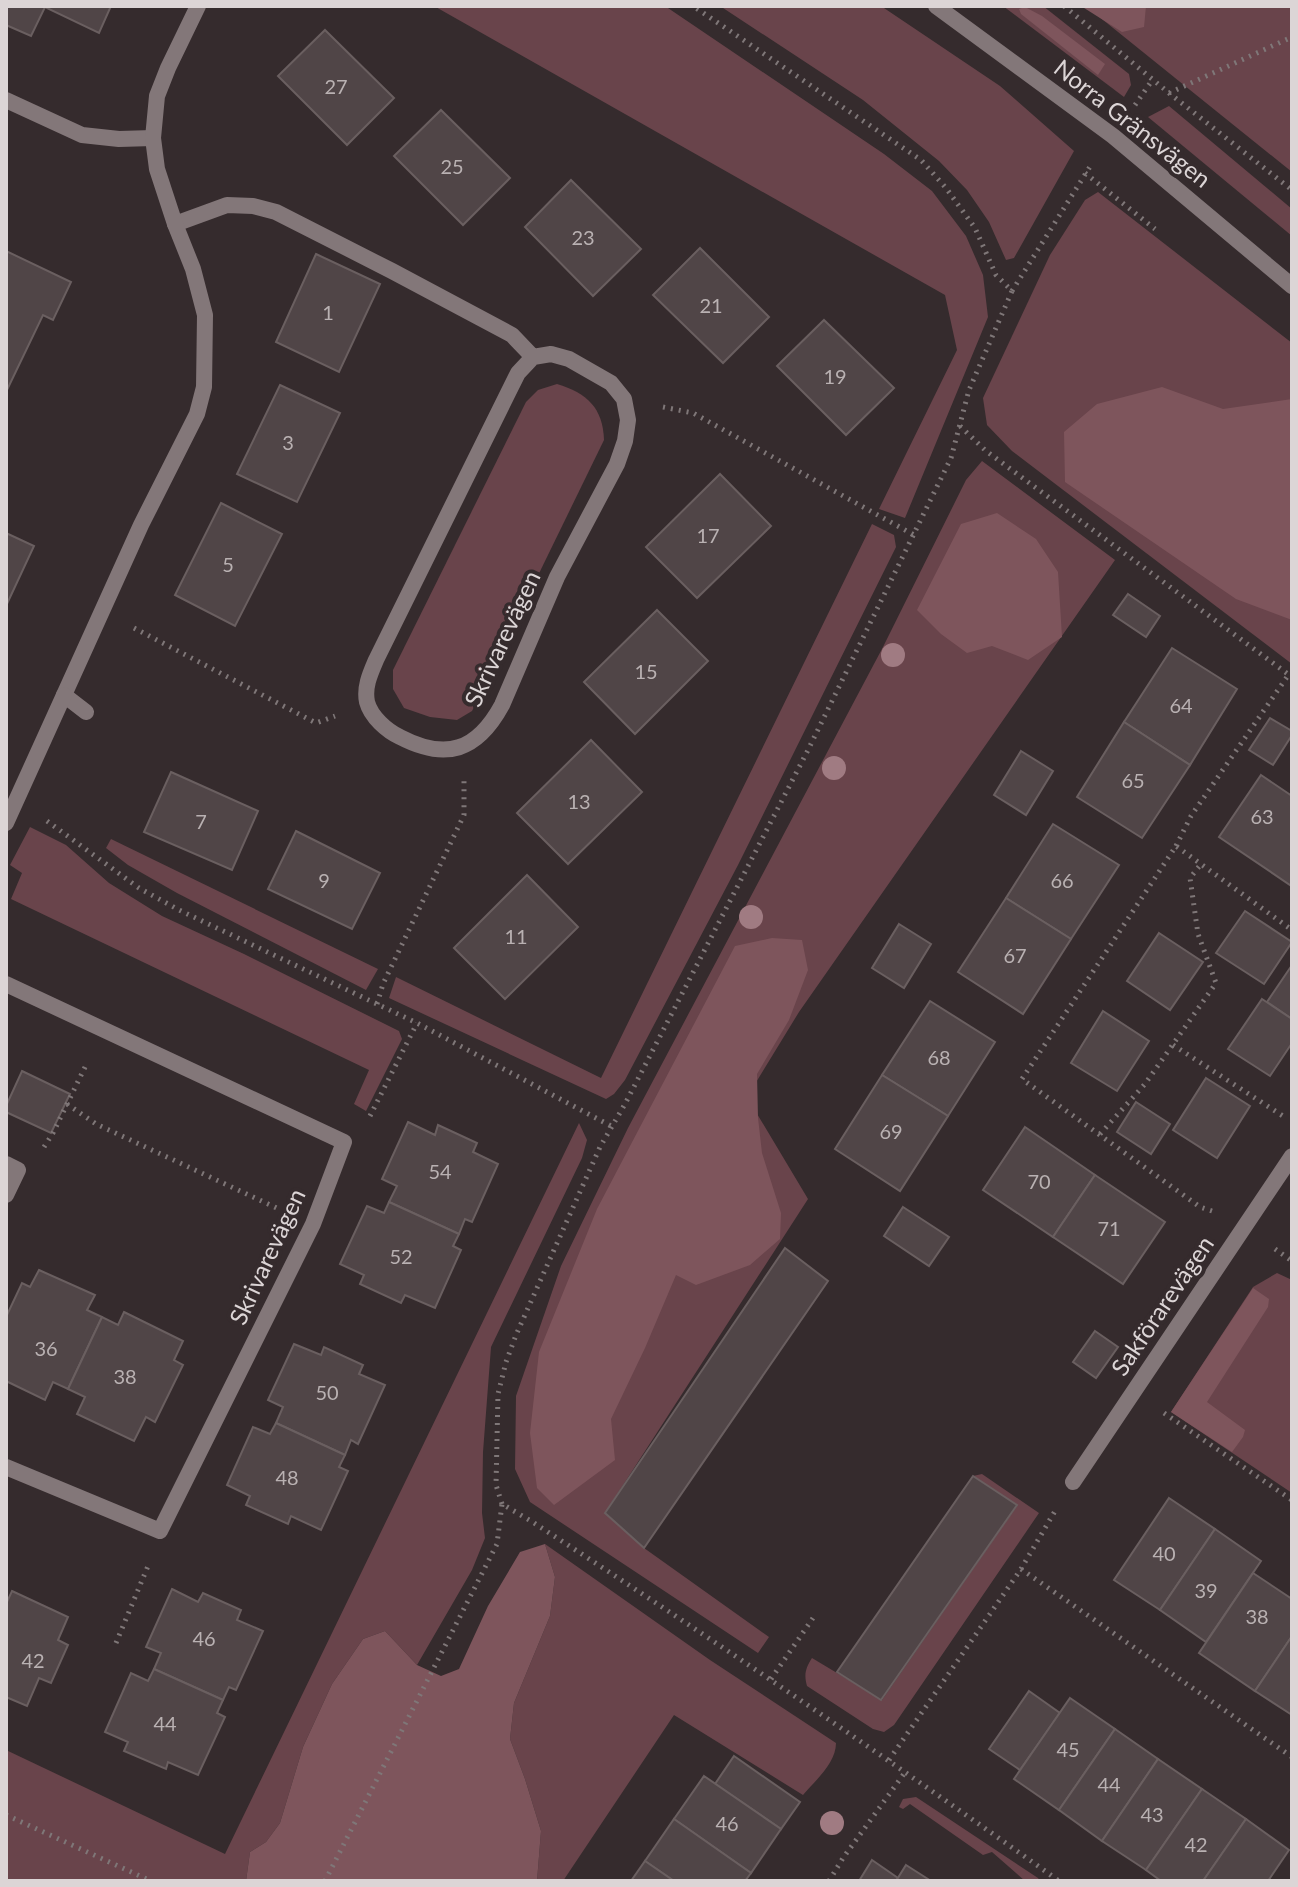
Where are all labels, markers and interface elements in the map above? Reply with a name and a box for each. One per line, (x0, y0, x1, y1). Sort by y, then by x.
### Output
street label: Norra Gränsvägen (1049, 53, 1217, 193)
house number: 27 (324, 74, 348, 98)
house number: 25 (440, 154, 464, 178)
house number: 23 (571, 225, 595, 249)
house number: 21 (699, 293, 723, 317)
house number: 1 (322, 300, 334, 324)
house number: 19 (823, 364, 847, 388)
house number: 3 (282, 430, 294, 454)
house number: 17 (696, 523, 720, 547)
house number: 5 (222, 552, 234, 576)
street label: Skrivarevägen (458, 566, 546, 711)
house number: 15 (634, 659, 658, 683)
house number: 64 (1169, 693, 1193, 717)
house number: 65 (1121, 768, 1145, 792)
house number: 13 (567, 789, 591, 813)
house number: 63 (1250, 804, 1274, 828)
house number: 7 (195, 809, 207, 833)
house number: 9 (318, 868, 330, 892)
house number: 66 (1050, 868, 1074, 892)
house number: 11 (504, 924, 528, 948)
house number: 67 (1003, 943, 1027, 967)
house number: 68 (927, 1045, 951, 1069)
house number: 69 (879, 1119, 903, 1143)
house number: 54 (428, 1159, 452, 1183)
house number: 70 (1027, 1169, 1051, 1193)
street label: Skrivarevägen (223, 1184, 311, 1329)
house number: 71 (1097, 1216, 1121, 1240)
street label: Sakförarevägen (1104, 1230, 1219, 1380)
house number: 52 (389, 1244, 413, 1268)
house number: 36 (34, 1336, 58, 1360)
house number: 38 (113, 1364, 137, 1388)
house number: 50 (315, 1380, 339, 1404)
house number: 48 (275, 1465, 299, 1489)
house number: 40 (1152, 1541, 1176, 1565)
house number: 39 (1194, 1578, 1218, 1602)
house number: 38 (1245, 1604, 1269, 1628)
house number: 46 (192, 1626, 216, 1650)
house number: 42 (21, 1648, 45, 1672)
house number: 44 (153, 1711, 177, 1735)
house number: 45 (1056, 1737, 1080, 1761)
house number: 44 (1097, 1772, 1121, 1796)
house number: 43 (1140, 1802, 1164, 1826)
house number: 46 (715, 1811, 739, 1835)
house number: 42 (1184, 1832, 1208, 1856)

